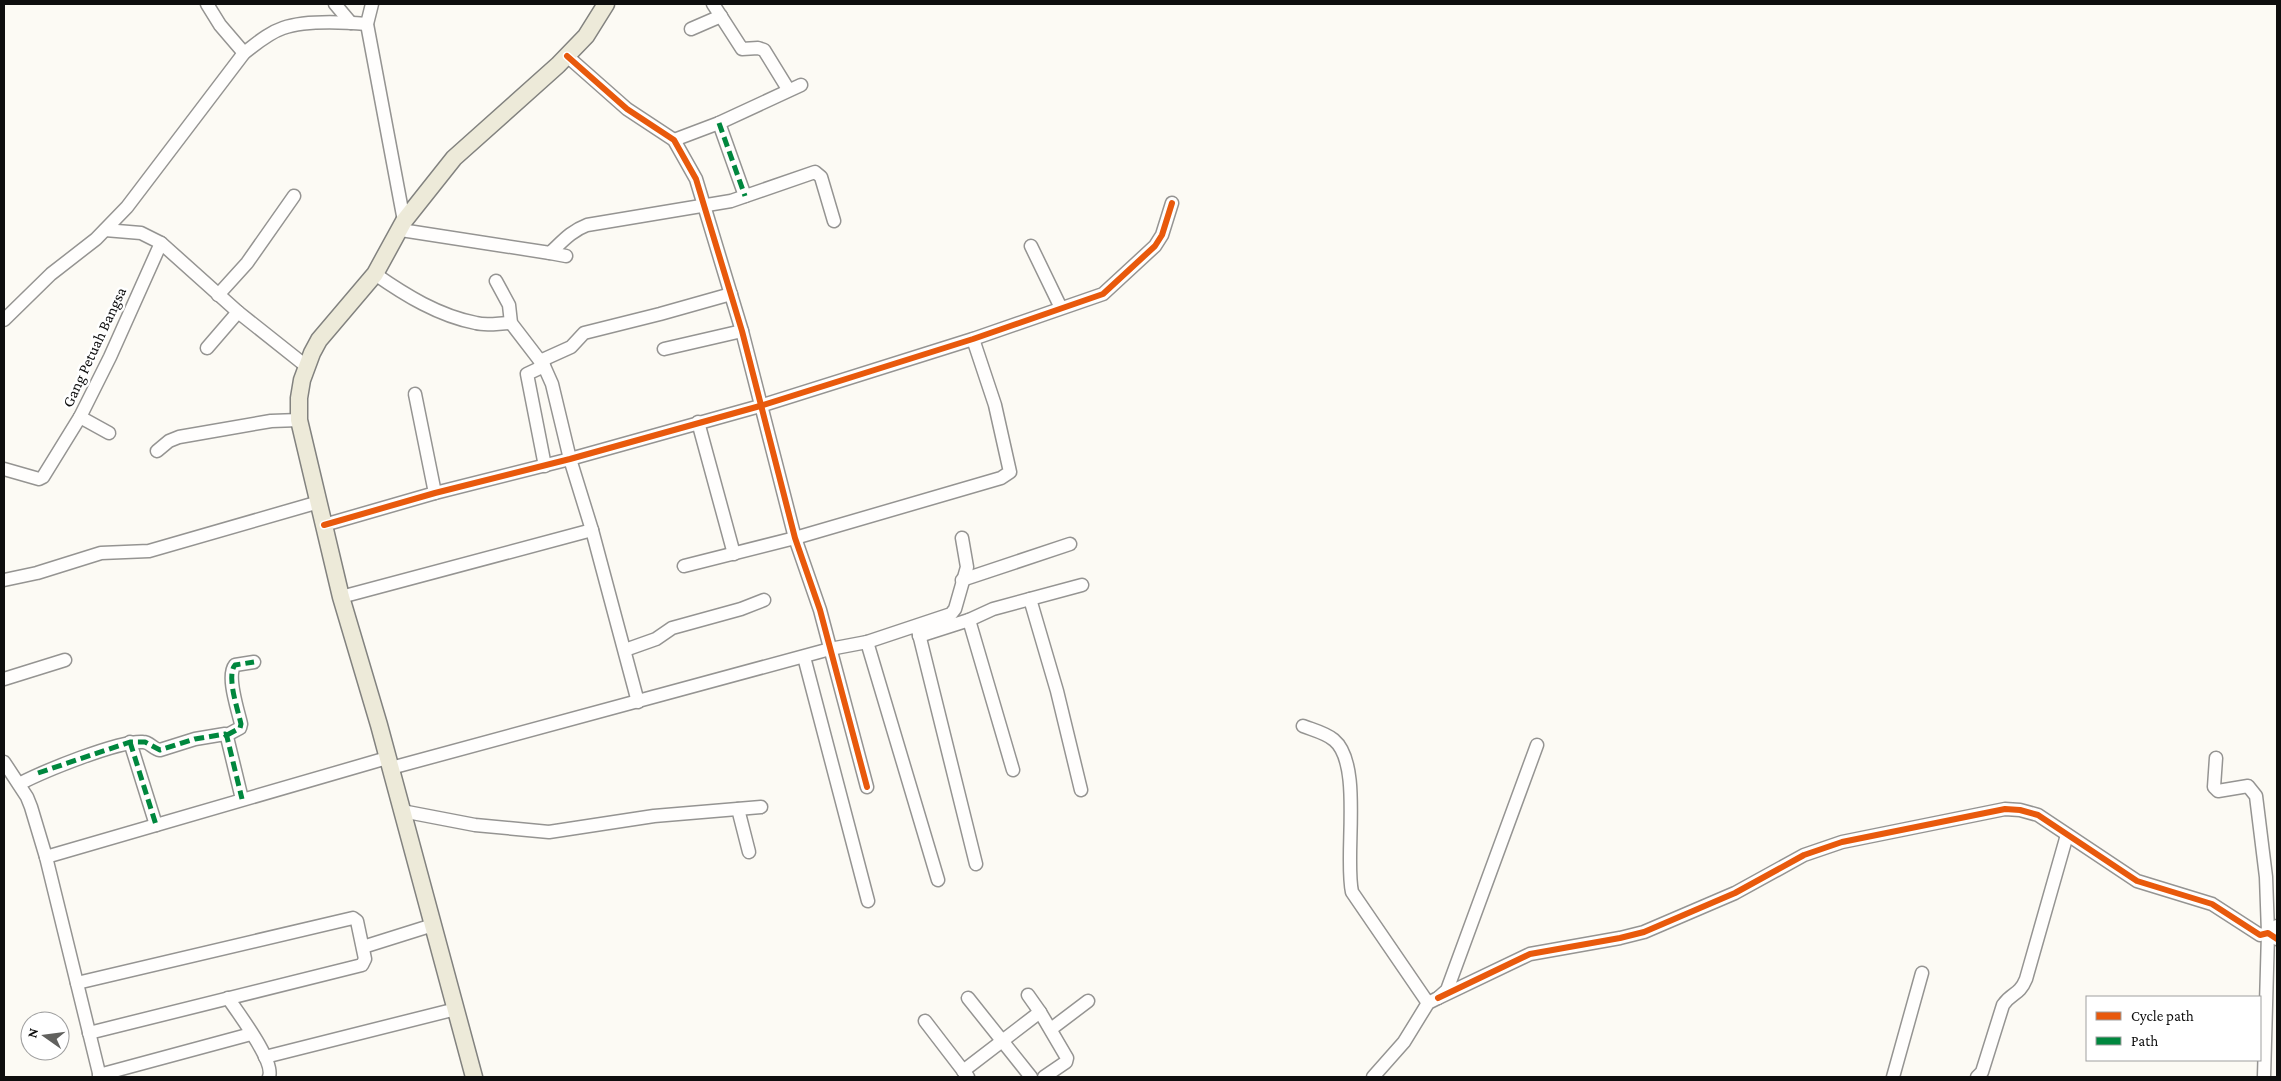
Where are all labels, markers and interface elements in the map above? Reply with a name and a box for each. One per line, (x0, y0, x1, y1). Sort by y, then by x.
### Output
street label: Gang Petuah Bangsa (59, 284, 130, 410)
legend (2086, 996, 2261, 1061)
text: Cycle path (2131, 1008, 2194, 1025)
north arrow (20, 1011, 70, 1061)
text: N (23, 1026, 41, 1039)
text: Path (2131, 1033, 2158, 1049)

